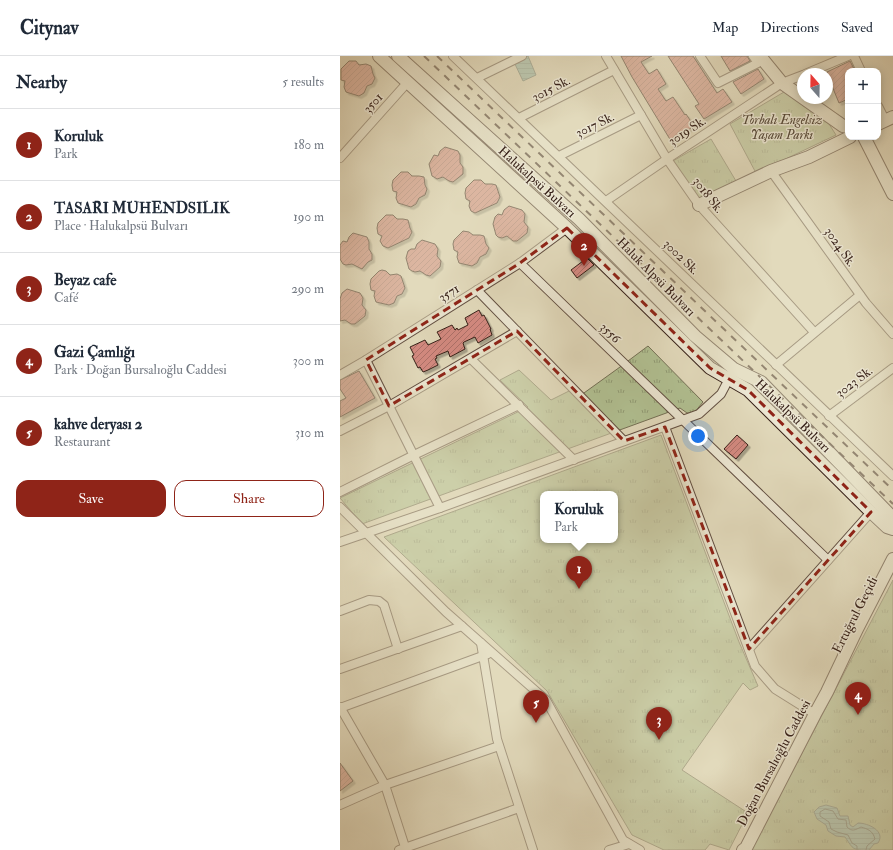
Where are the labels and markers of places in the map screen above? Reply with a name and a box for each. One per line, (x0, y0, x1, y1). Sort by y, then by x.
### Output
pin: 2 (571, 233, 597, 266)
pin: 1 (566, 556, 592, 589)
pin: 4 (845, 682, 871, 715)
pin: 5 (523, 690, 549, 723)
pin: 3 (646, 707, 672, 740)

